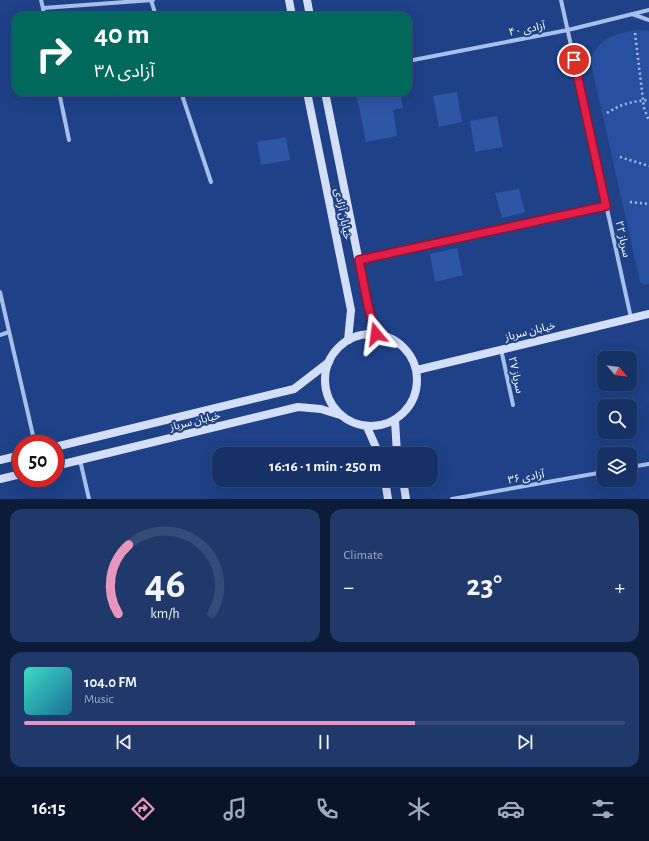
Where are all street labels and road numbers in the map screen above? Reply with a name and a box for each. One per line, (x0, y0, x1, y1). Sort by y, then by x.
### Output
street label: آزادی ۴۰ (508, 20, 547, 39)
street label: خیابان آزادی (332, 187, 353, 241)
street label: سرباز ۲۲ (613, 220, 632, 259)
street label: خیابان سرباز (502, 319, 557, 344)
street label: سرباز ۲۷ (506, 356, 525, 395)
street label: خیابان سرباز (167, 409, 222, 434)
street label: آزادی ۳۶ (507, 468, 546, 487)

